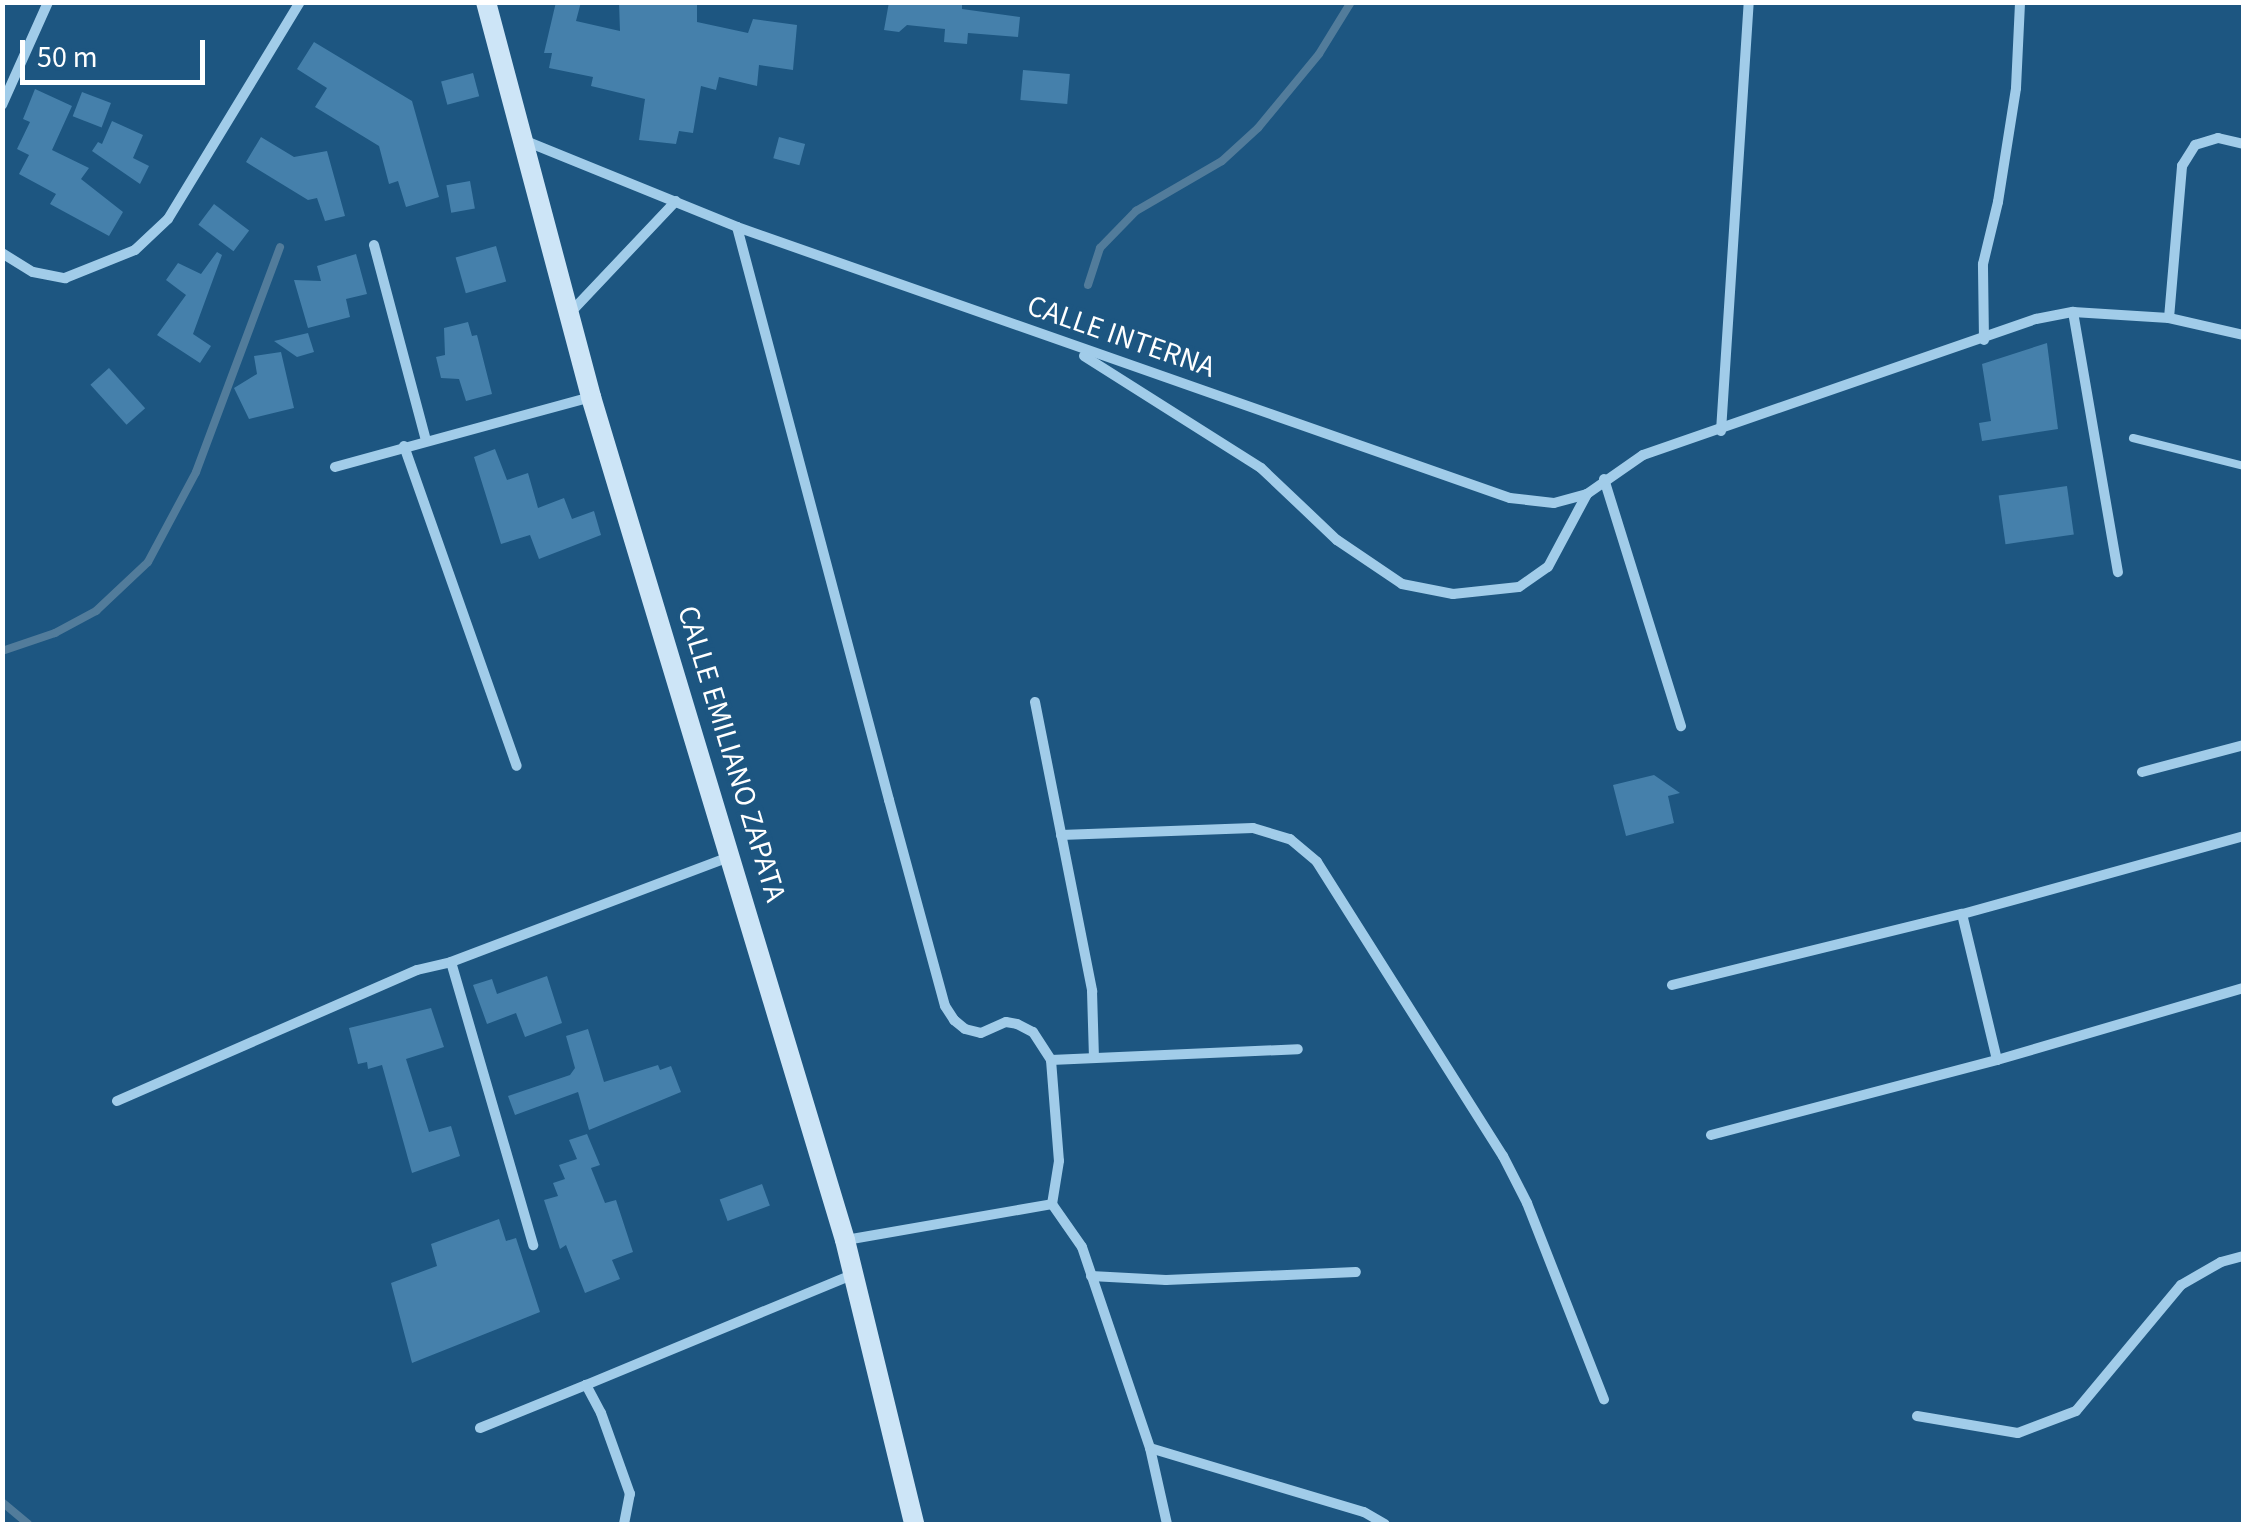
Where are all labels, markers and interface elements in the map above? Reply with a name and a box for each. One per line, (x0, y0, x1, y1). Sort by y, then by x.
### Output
scale bar (25, 20, 210, 82)
text: 50 m (37, 36, 98, 79)
street label: CALLE INTERNA (1022, 288, 1220, 386)
street label: CALLE EMILIANO ZAPATA (669, 602, 793, 906)

